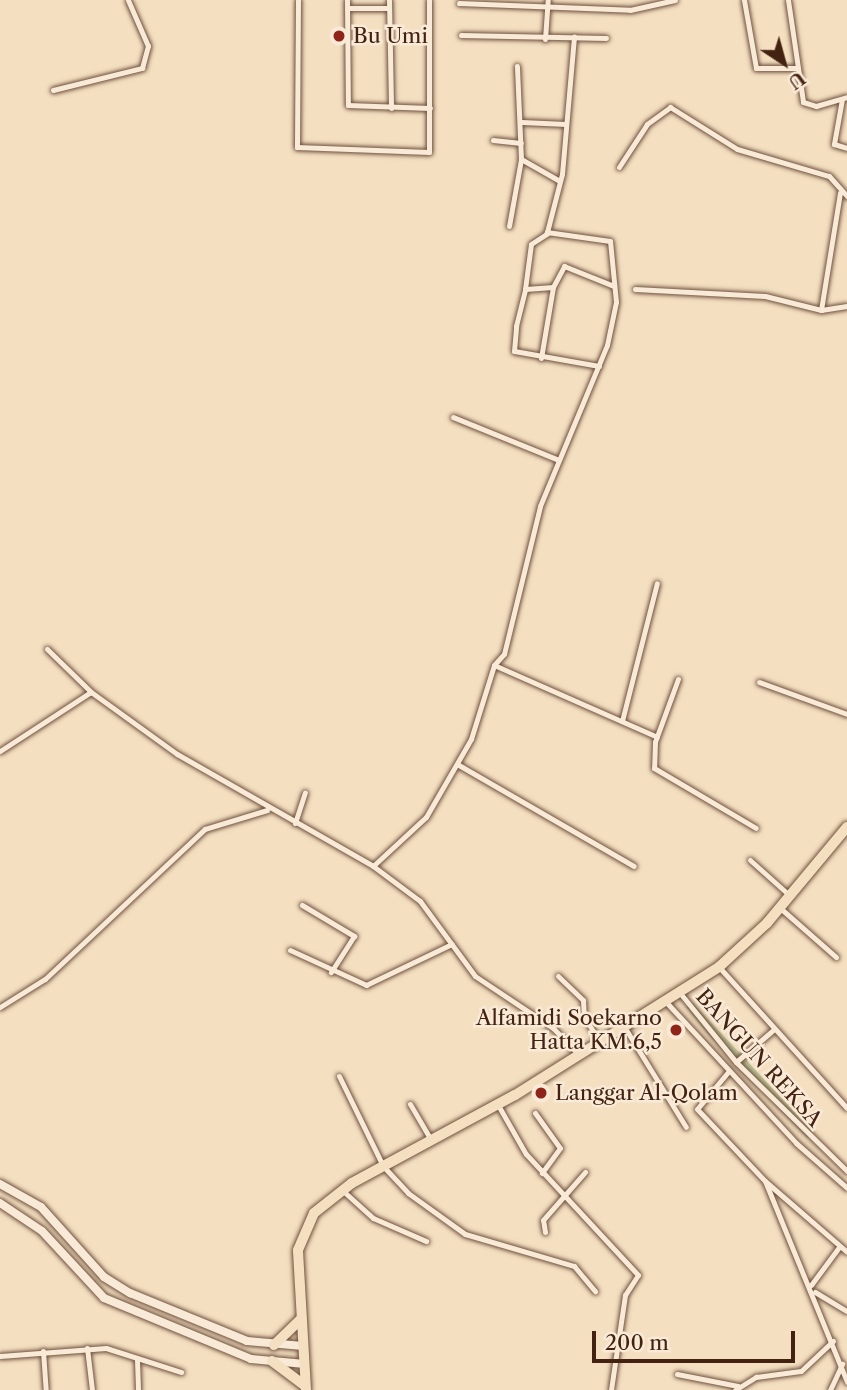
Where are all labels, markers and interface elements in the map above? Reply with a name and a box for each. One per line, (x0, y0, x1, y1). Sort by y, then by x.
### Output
place label: Bu Umi (353, 23, 428, 49)
marker: Bu Umi (331, 28, 347, 44)
north arrow (749, 28, 819, 98)
text: U (784, 67, 810, 94)
street label: BANGUN REKSA (690, 984, 828, 1132)
place label: Alfamidi Soekarno Hatta KM.6,5 (476, 1005, 662, 1055)
marker: Alfamidi Soekarno Hatta KM.6,5 (668, 1022, 684, 1038)
place label: Langgar Al-Qolam (555, 1080, 739, 1106)
marker: Langgar Al-Qolam (533, 1085, 549, 1101)
scale bar (595, 1316, 798, 1360)
text: 200 m (605, 1330, 669, 1355)

